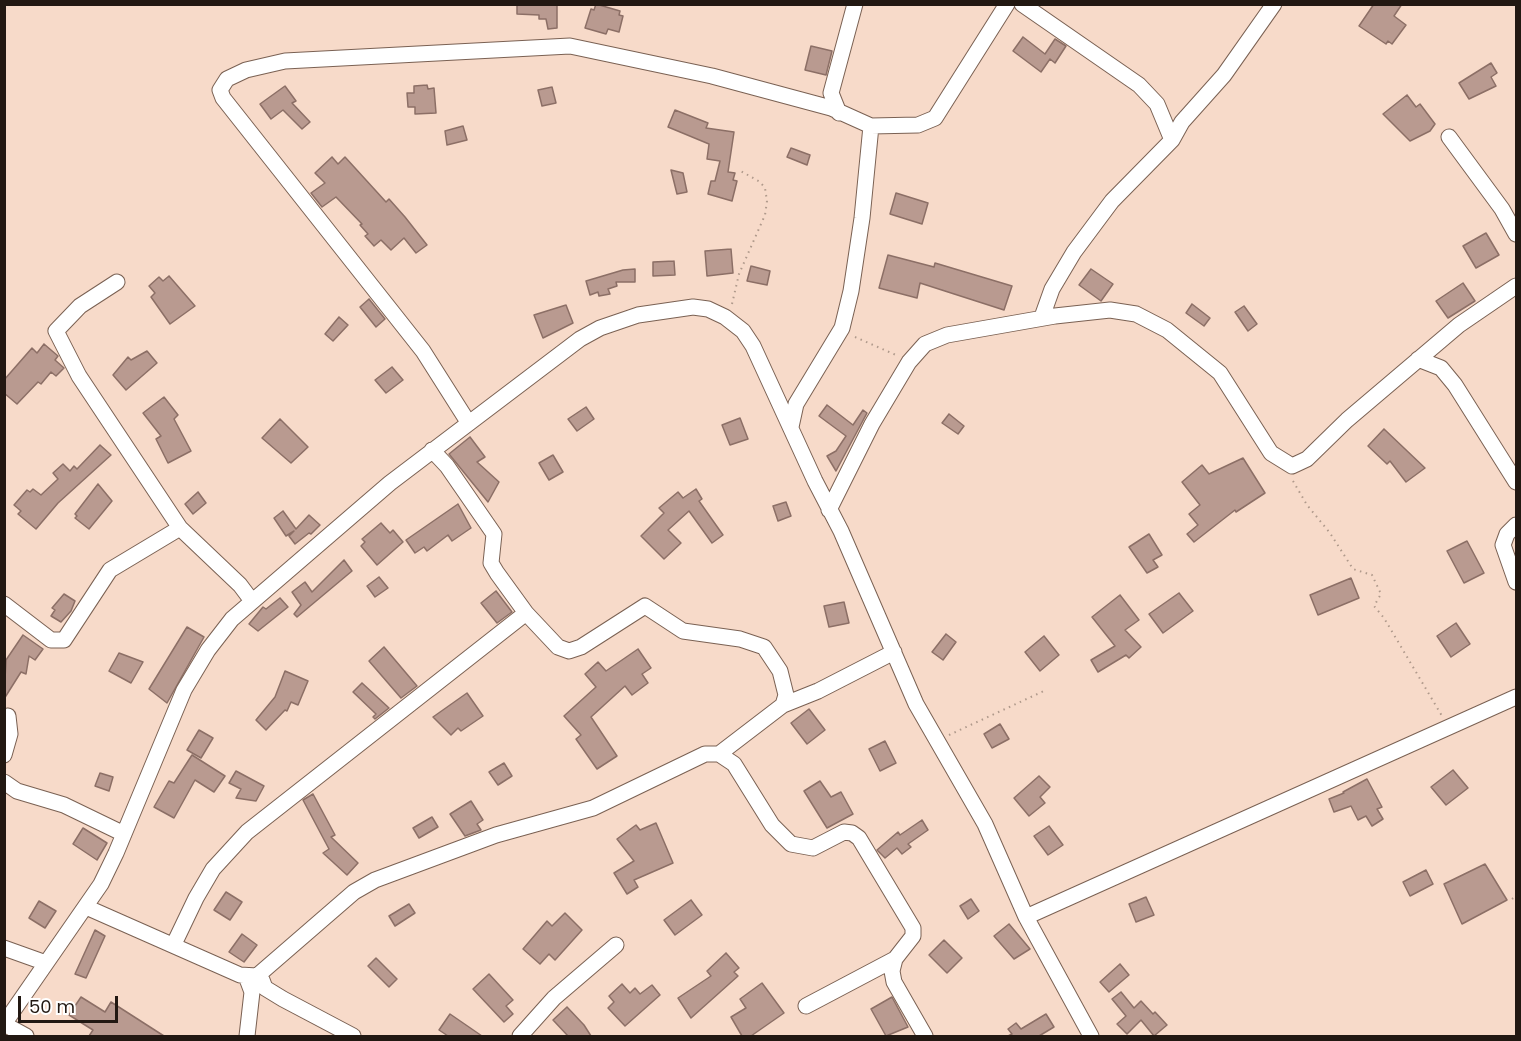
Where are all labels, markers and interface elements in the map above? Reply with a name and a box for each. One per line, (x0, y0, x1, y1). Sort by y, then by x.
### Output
scale bar (21, 984, 122, 1022)
text: 50 m (29, 994, 75, 1019)

